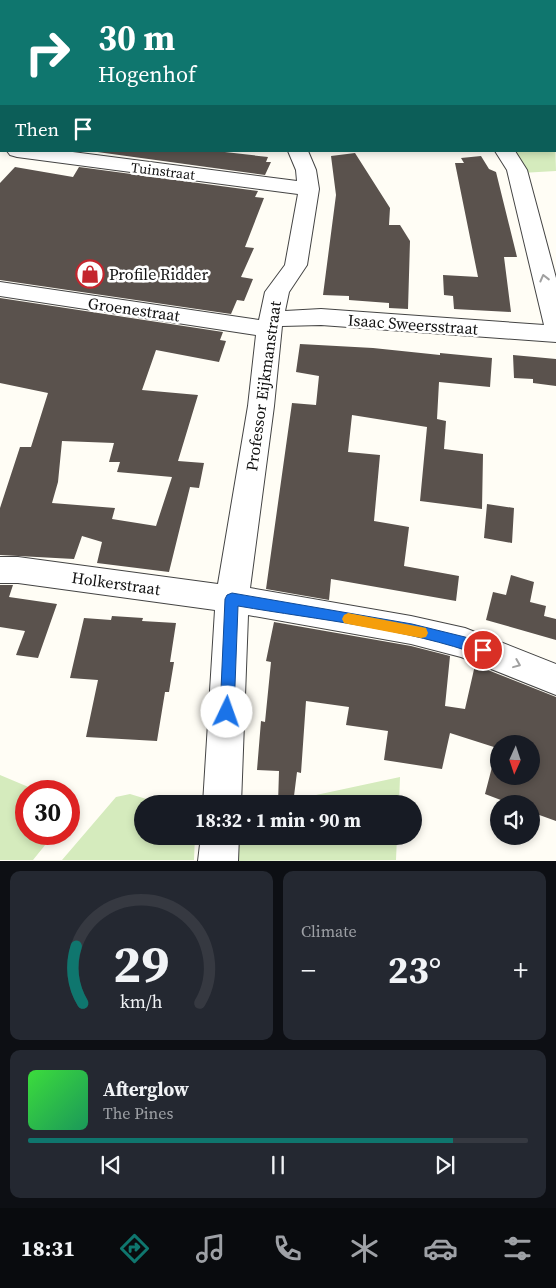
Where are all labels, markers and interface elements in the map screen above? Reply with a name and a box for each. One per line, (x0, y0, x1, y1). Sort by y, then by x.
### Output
text: 30 m (98, 14, 175, 62)
icon: right (15, 20, 80, 85)
text: Hogenhof (98, 59, 196, 89)
icon: arrive (69, 115, 97, 143)
text: Then (15, 116, 59, 142)
street label: Tuinstraat (130, 157, 197, 185)
shop icon: Profile Ridder (75, 259, 105, 289)
place label: Profile Ridder (109, 263, 209, 285)
one-way arrow (539, 274, 550, 283)
street label: Groenestraat (87, 292, 182, 326)
street label: Professor Eijkmanstraat (240, 299, 286, 472)
street label: Isaac Sweersstraat (347, 308, 480, 340)
street label: Holkerstraat (70, 566, 162, 600)
pin (462, 629, 504, 671)
icon: arrive (469, 636, 497, 664)
one-way arrow (513, 658, 521, 668)
position arrow (200, 685, 252, 737)
north arrow (490, 735, 540, 785)
map controls (490, 735, 540, 845)
speed limit sign: 30 (15, 780, 80, 845)
button: sound (490, 795, 540, 845)
text: 18:32 · 1 min · 90 m (195, 807, 361, 833)
text: Climate (301, 920, 357, 942)
text: 29 (113, 928, 170, 999)
text: 23° (388, 944, 441, 996)
text: − (301, 951, 316, 989)
text: + (513, 951, 528, 989)
text: km/h (120, 989, 163, 1014)
text: Afterglow (103, 1076, 189, 1102)
text: The Pines (103, 1102, 173, 1124)
icon: previous (97, 1151, 125, 1179)
icon: pause (264, 1151, 292, 1179)
icon: next (431, 1151, 459, 1179)
icon: directions (117, 1231, 152, 1266)
icon: music (193, 1231, 228, 1266)
icon: phone (270, 1231, 305, 1266)
icon: climate (347, 1231, 382, 1266)
icon: car (423, 1231, 458, 1266)
icon: filters (500, 1231, 535, 1266)
text: 18:31 (21, 1233, 75, 1263)

